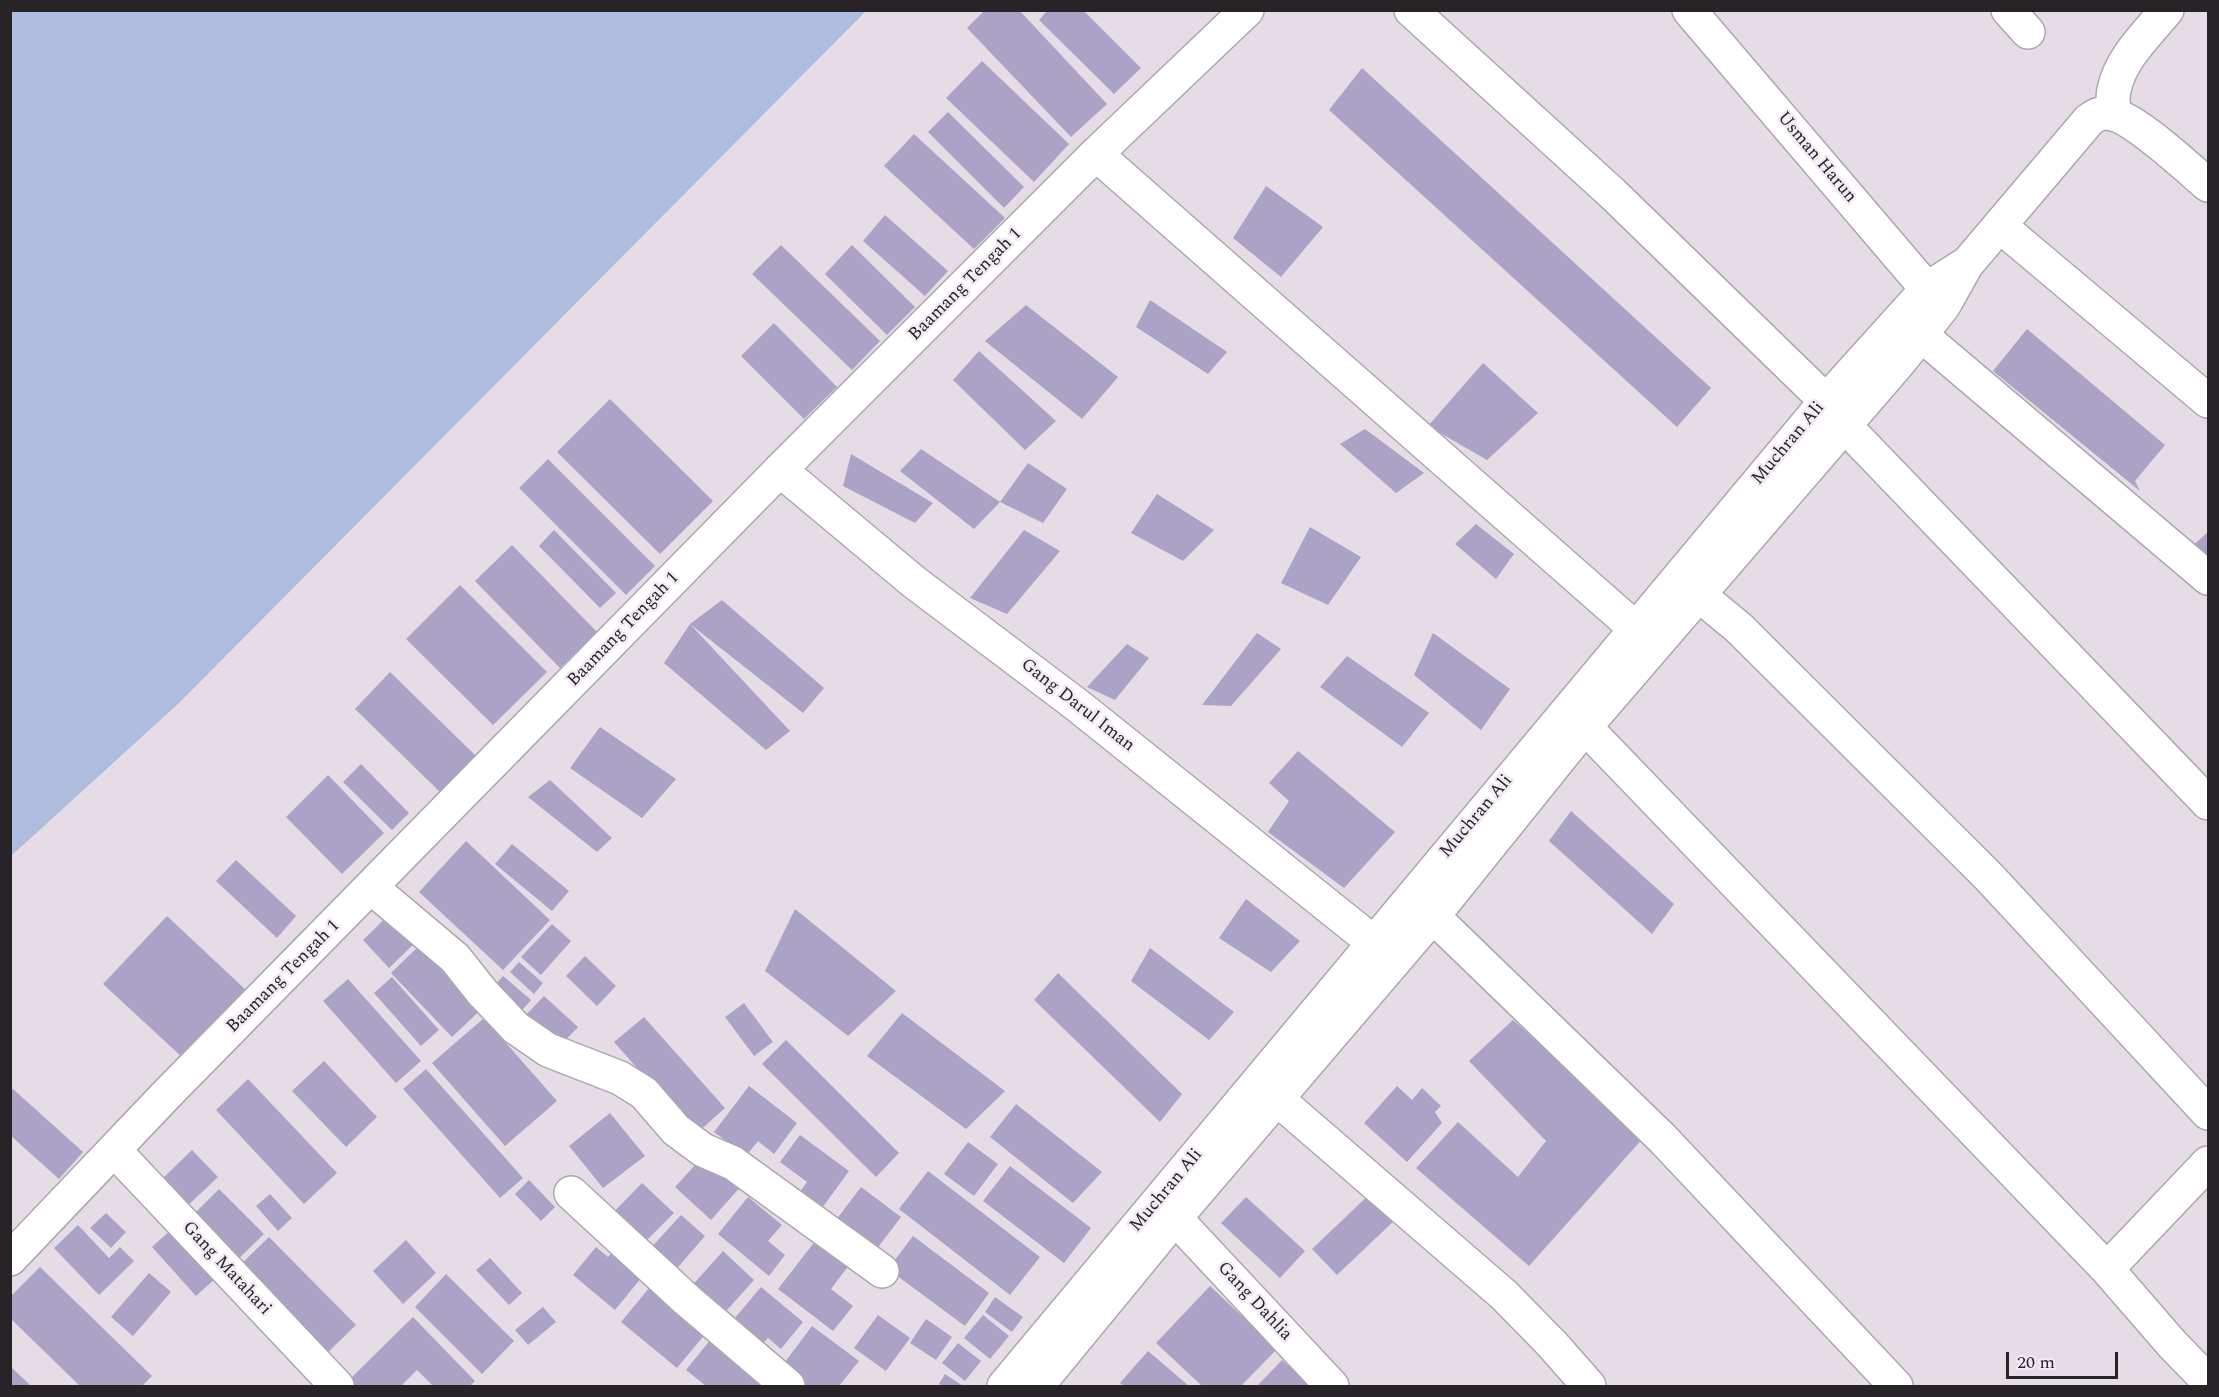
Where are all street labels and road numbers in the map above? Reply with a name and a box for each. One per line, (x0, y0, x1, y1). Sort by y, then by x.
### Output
street label: Usman Harun (1772, 108, 1860, 208)
street label: Baamang Tengah 1 (905, 224, 1027, 346)
street label: Muchran Ali (1748, 398, 1830, 490)
street label: Baamang Tengah 1 (564, 568, 684, 692)
street label: Gang Darul Iman (1016, 655, 1138, 757)
street label: Muchran Ali (1436, 771, 1518, 863)
street label: Baamang Tengah 1 (223, 916, 345, 1038)
street label: Muchran Ali (1126, 1145, 1208, 1237)
street label: Gang Matahari (177, 1218, 275, 1320)
street label: Gang Dahlia (1212, 1258, 1296, 1346)

